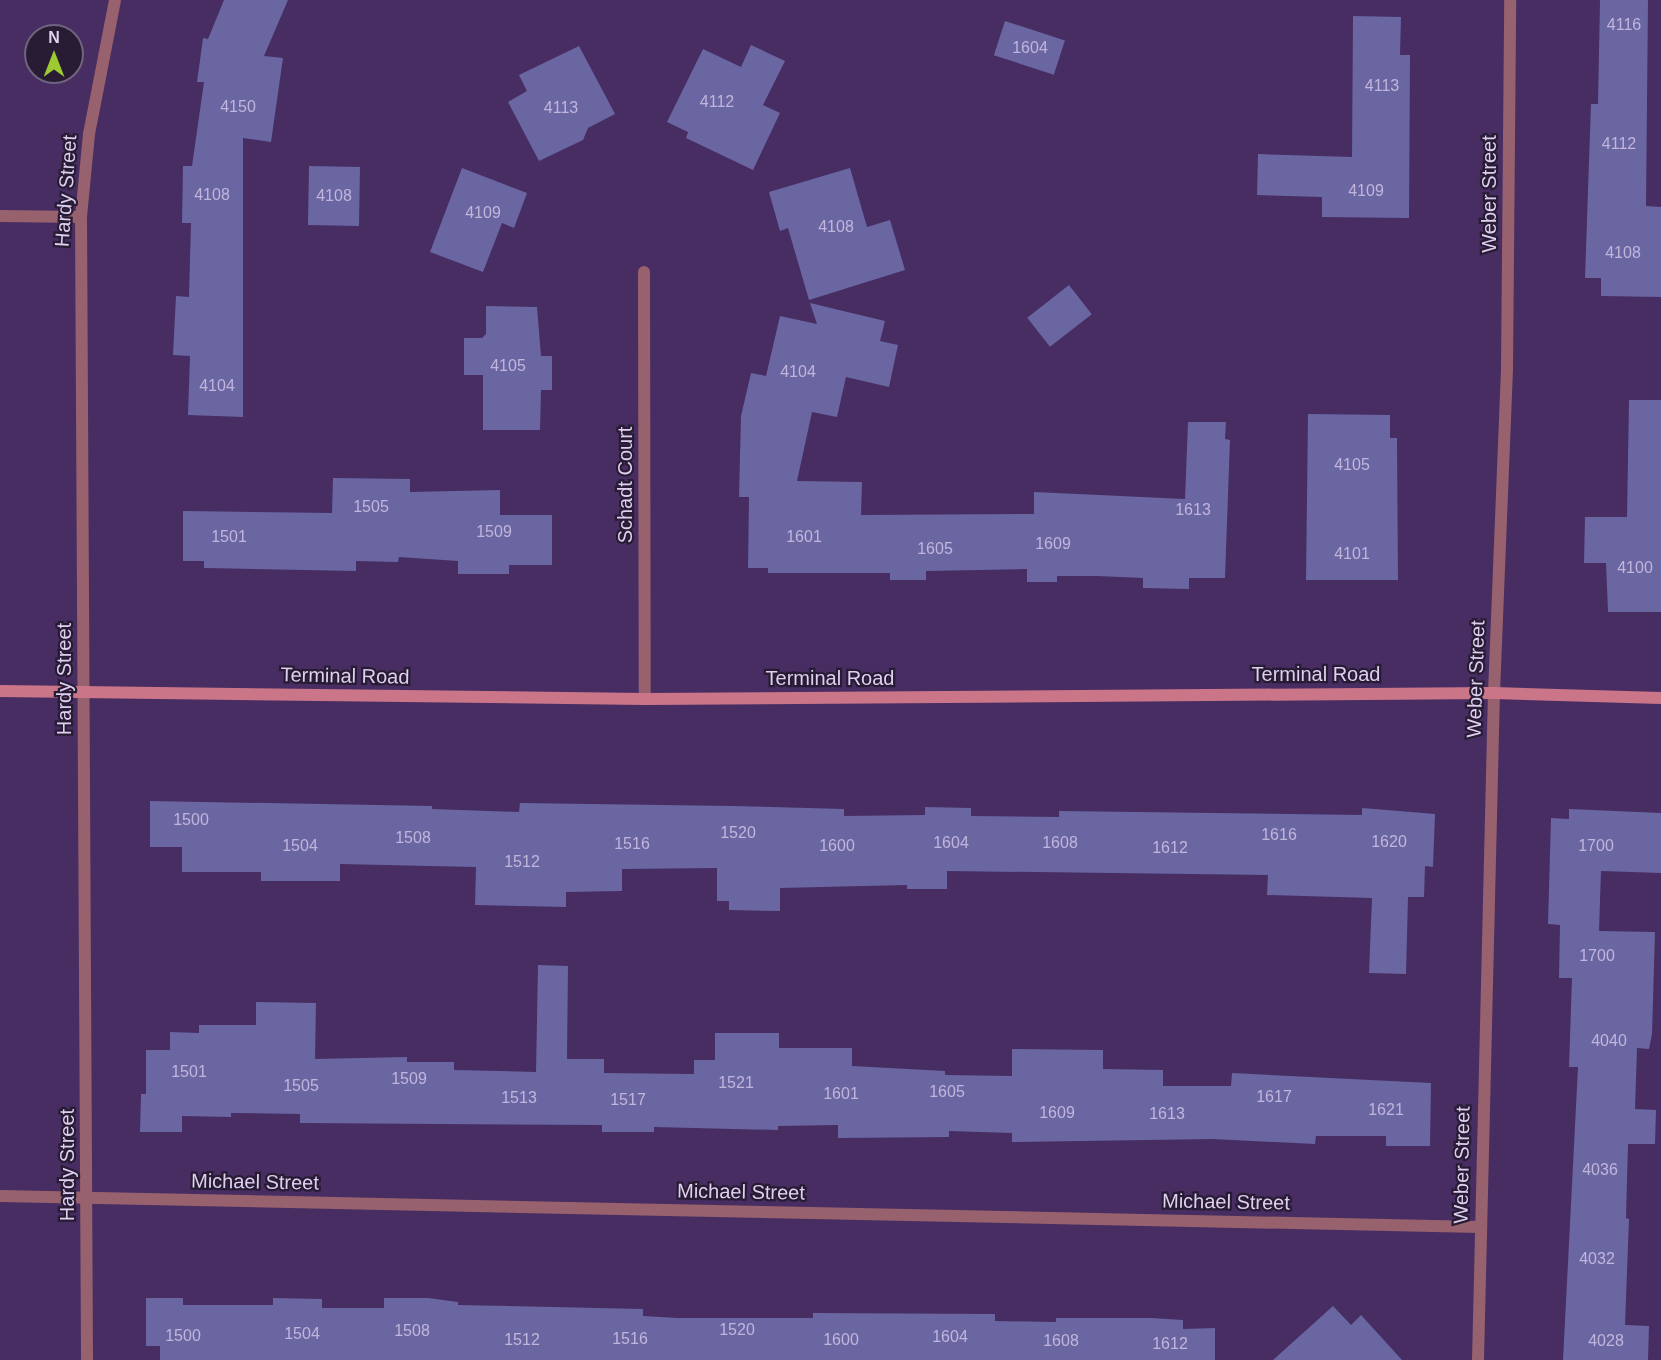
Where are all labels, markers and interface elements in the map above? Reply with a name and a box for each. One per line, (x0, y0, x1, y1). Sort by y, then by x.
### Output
house number: 4116 (1607, 15, 1641, 35)
north arrow (24, 24, 84, 84)
text: N (48, 29, 60, 46)
house number: 1604 (1012, 38, 1048, 58)
house number: 4113 (1365, 76, 1399, 96)
house number: 4112 (700, 92, 734, 112)
house number: 4150 (220, 97, 256, 117)
house number: 4113 (544, 98, 578, 118)
street label: Hardy Street (50, 134, 82, 248)
house number: 4112 (1602, 134, 1636, 154)
street label: Weber Street (1477, 135, 1501, 253)
house number: 4109 (1348, 181, 1384, 201)
house number: 4108 (194, 185, 230, 205)
house number: 4108 (316, 186, 352, 206)
house number: 4109 (465, 203, 501, 223)
house number: 4108 (818, 217, 854, 237)
house number: 4108 (1605, 243, 1641, 263)
house number: 4105 (490, 356, 526, 376)
house number: 4104 (780, 362, 816, 382)
house number: 4104 (199, 376, 235, 396)
street label: Schadt Court (613, 427, 637, 543)
house number: 4105 (1334, 455, 1370, 475)
house number: 1505 (353, 497, 389, 517)
house number: 1613 (1175, 500, 1211, 520)
house number: 1509 (476, 522, 512, 542)
house number: 1501 (211, 527, 247, 547)
house number: 1601 (786, 527, 822, 547)
house number: 1609 (1035, 534, 1071, 554)
house number: 1605 (917, 539, 953, 559)
house number: 4101 (1334, 544, 1370, 564)
house number: 4100 (1617, 558, 1653, 578)
street label: Weber Street (1462, 620, 1490, 738)
street label: Hardy Street (52, 623, 76, 735)
street label: Terminal Road (1252, 662, 1380, 686)
street label: Terminal Road (280, 663, 410, 689)
street label: Terminal Road (766, 666, 894, 690)
house number: 1500 (173, 810, 209, 830)
house number: 1520 (720, 823, 756, 843)
house number: 1616 (1261, 825, 1297, 845)
house number: 1508 (395, 828, 431, 848)
house number: 1620 (1371, 832, 1407, 852)
house number: 1604 (933, 833, 969, 853)
house number: 1608 (1042, 833, 1078, 853)
house number: 1516 (614, 834, 650, 854)
house number: 1504 (282, 836, 318, 856)
house number: 1600 (819, 836, 855, 856)
house number: 1700 (1578, 836, 1614, 856)
house number: 1612 (1152, 838, 1188, 858)
house number: 1512 (504, 852, 540, 872)
house number: 1700 (1579, 946, 1615, 966)
house number: 4040 (1591, 1031, 1627, 1051)
house number: 1501 (171, 1062, 207, 1082)
house number: 1509 (391, 1069, 427, 1089)
house number: 1521 (718, 1073, 754, 1093)
house number: 1505 (283, 1076, 319, 1096)
house number: 1605 (929, 1082, 965, 1102)
house number: 1601 (823, 1084, 859, 1104)
house number: 1617 (1256, 1087, 1292, 1107)
house number: 1513 (501, 1088, 537, 1108)
house number: 1517 (610, 1090, 646, 1110)
house number: 1621 (1368, 1100, 1404, 1120)
house number: 1609 (1039, 1103, 1075, 1123)
house number: 1613 (1149, 1104, 1185, 1124)
street label: Weber Street (1449, 1106, 1475, 1224)
street label: Hardy Street (55, 1109, 79, 1221)
house number: 4036 (1582, 1160, 1618, 1180)
street label: Michael Street (191, 1169, 319, 1195)
street label: Michael Street (677, 1179, 805, 1205)
street label: Michael Street (1162, 1189, 1290, 1215)
house number: 4032 (1579, 1249, 1615, 1269)
house number: 1520 (719, 1320, 755, 1340)
house number: 1508 (394, 1321, 430, 1341)
house number: 1504 (284, 1324, 320, 1344)
house number: 1500 (165, 1326, 201, 1346)
house number: 1604 (932, 1327, 968, 1347)
house number: 1516 (612, 1329, 648, 1349)
house number: 1512 (504, 1330, 540, 1350)
house number: 1600 (823, 1330, 859, 1350)
house number: 1608 (1043, 1331, 1079, 1351)
house number: 4028 (1588, 1331, 1624, 1351)
house number: 1612 (1152, 1334, 1188, 1354)

